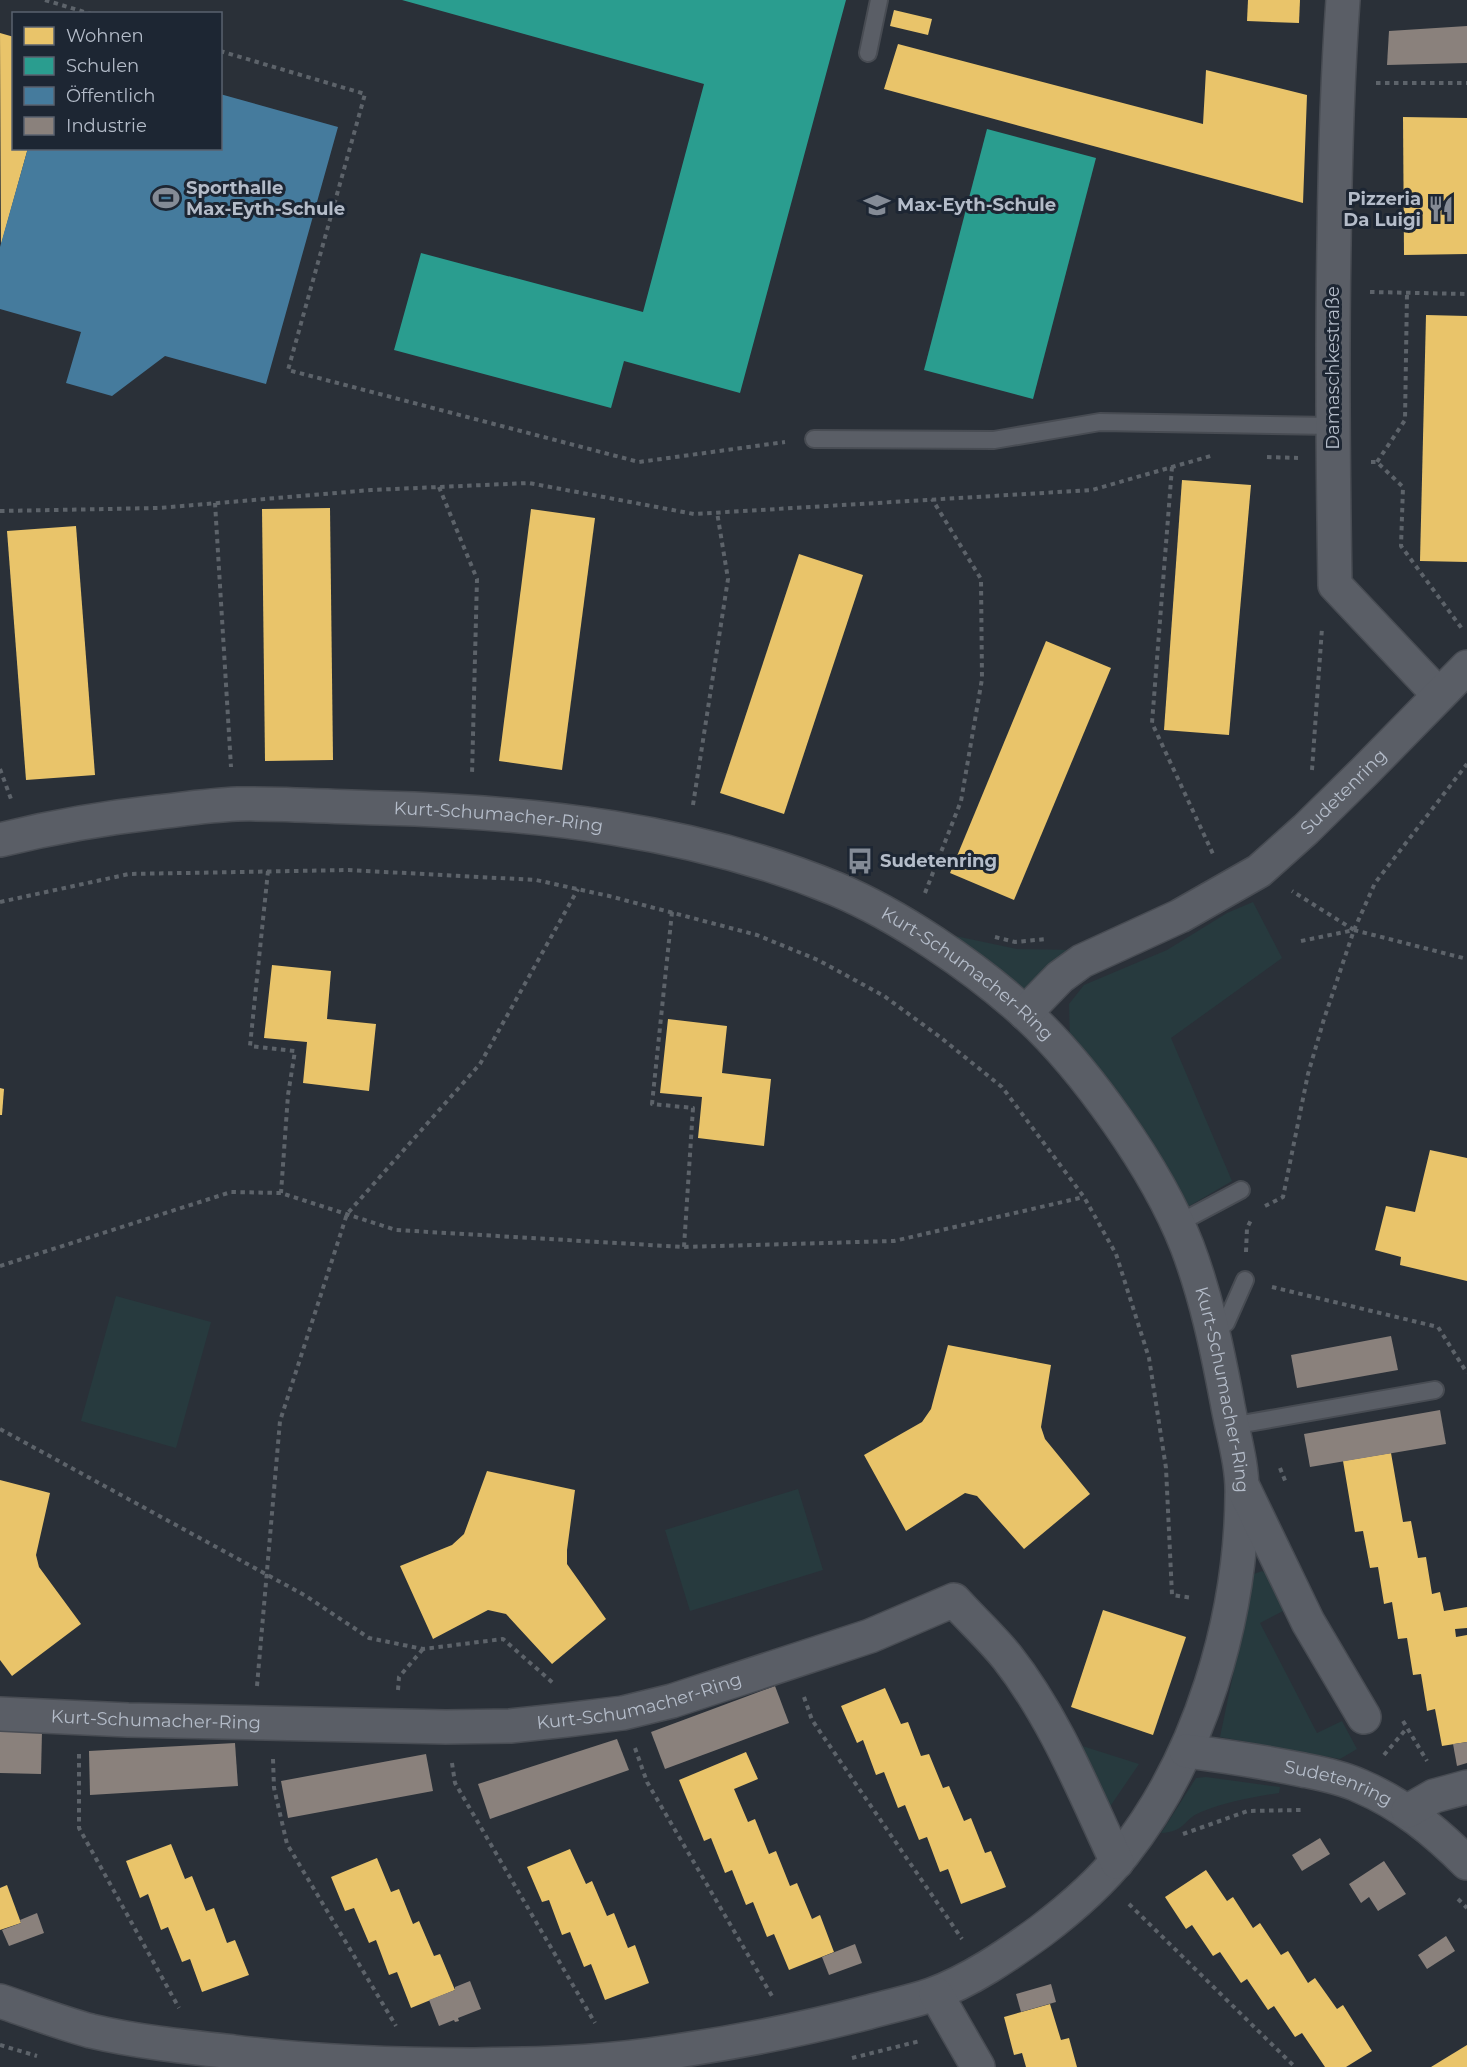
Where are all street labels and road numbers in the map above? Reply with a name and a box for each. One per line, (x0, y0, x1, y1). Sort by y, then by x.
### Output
street label: Damaschkestraße (1322, 286, 1344, 450)
street label: Sudetenring (1296, 744, 1391, 839)
street label: Kurt-Schumacher-Ring (393, 797, 605, 837)
street label: Kurt-Schumacher-Ring (877, 902, 1058, 1045)
street label: Kurt-Schumacher-Ring (1190, 1284, 1253, 1493)
street label: Kurt-Schumacher-Ring (535, 1668, 744, 1734)
street label: Kurt-Schumacher-Ring (50, 1705, 261, 1734)
street label: Sudetenring (1282, 1756, 1396, 1811)

